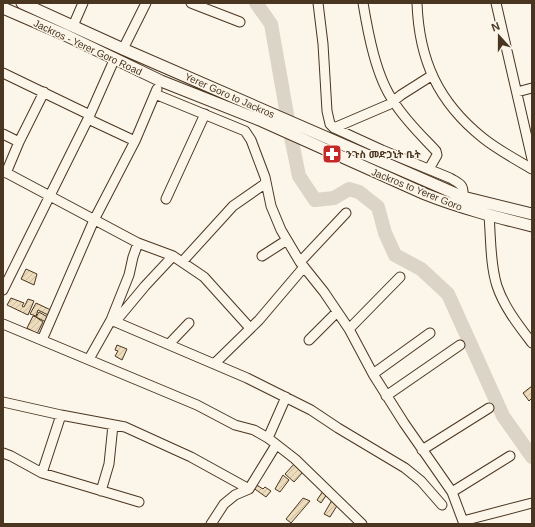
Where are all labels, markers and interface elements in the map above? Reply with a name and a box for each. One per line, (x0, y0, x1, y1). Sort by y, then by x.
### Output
north arrow (479, 16, 519, 56)
street label: Jackros - Yerer Goro Road (32, 17, 144, 77)
text: N (490, 20, 501, 34)
street label: Yerer Goro to Jackros (183, 71, 276, 120)
pharmacy icon: ንጉስ መድኃኒት ቤት (321, 143, 343, 165)
place label: ንጉስ መድኃኒት ቤት (346, 149, 421, 160)
street label: Jackros to Yerer Goro (370, 166, 464, 213)

